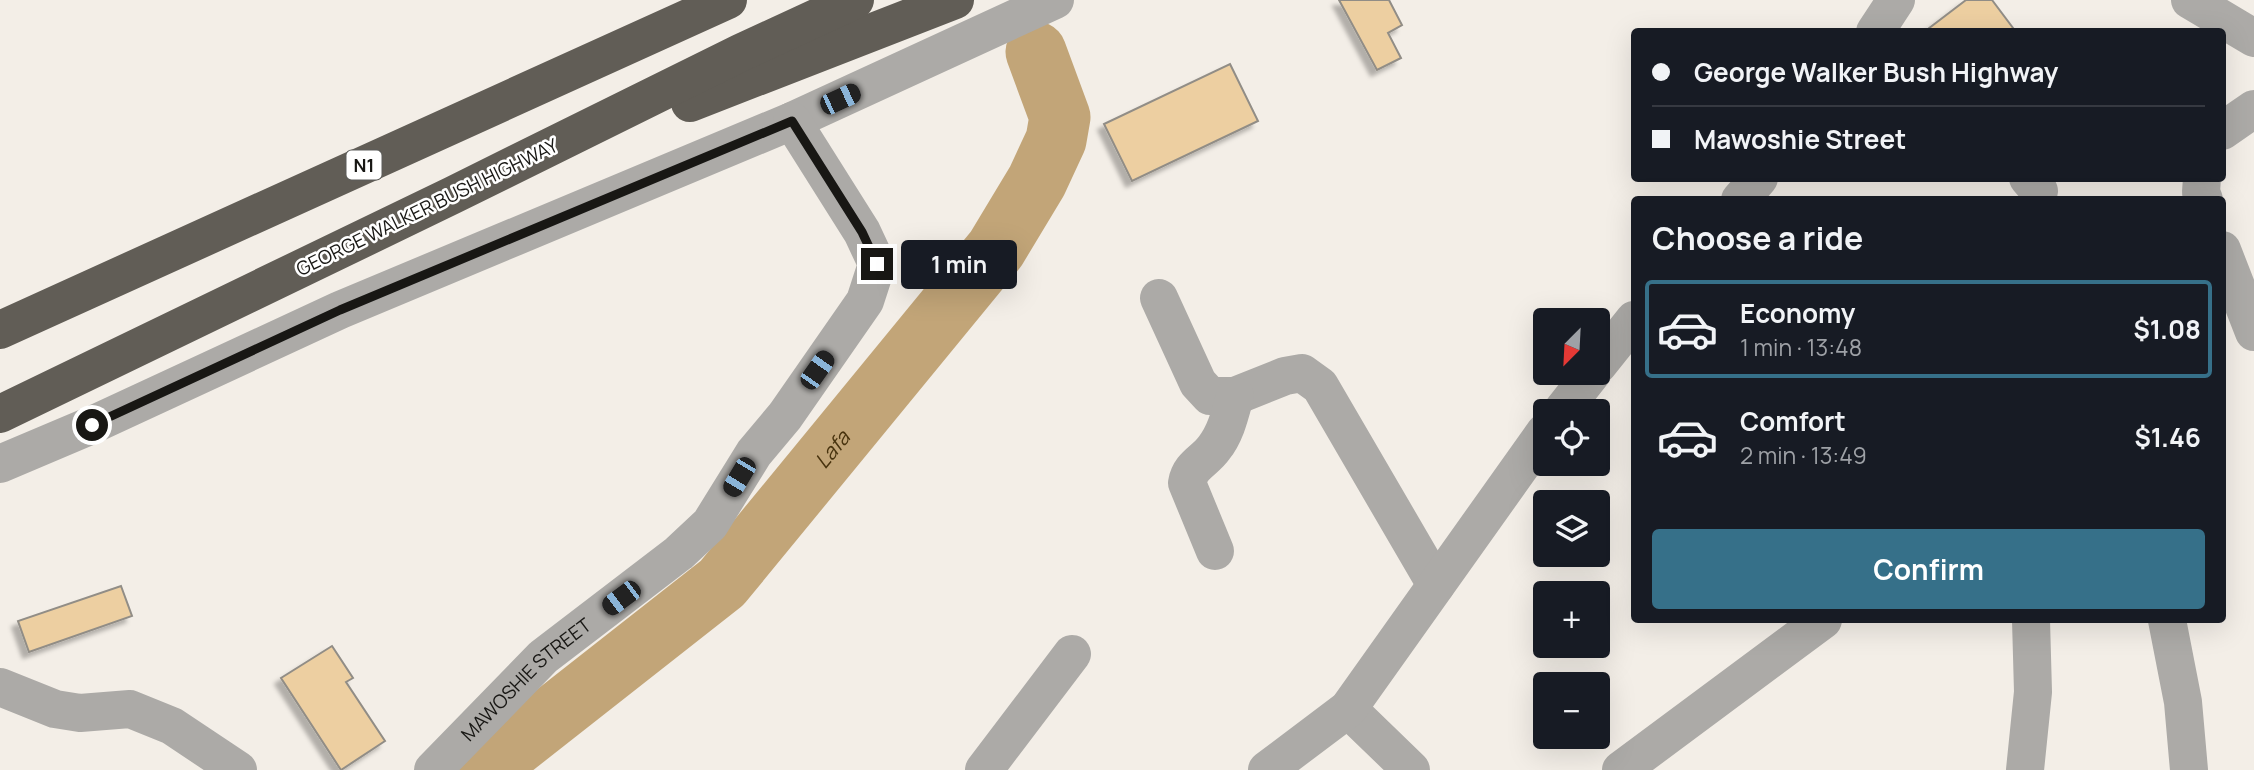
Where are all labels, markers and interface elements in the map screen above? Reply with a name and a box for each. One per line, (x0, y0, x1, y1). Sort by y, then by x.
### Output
text: George Walker Bush Highway (1694, 54, 2058, 90)
car (817, 81, 864, 117)
text: Mawoshie Street (1694, 121, 1906, 157)
street label: GEORGE WALKER BUSH HIGHWAY (292, 132, 563, 282)
road number: N1 (346, 150, 382, 180)
text: Choose a ride (1652, 216, 1863, 260)
callout: 1 min (902, 240, 1017, 288)
route end (861, 248, 893, 280)
text: 1 min (931, 248, 987, 280)
text: Economy (1740, 295, 1855, 331)
icon: car (1656, 298, 1719, 361)
north arrow (1533, 308, 1610, 385)
map controls (1533, 308, 1610, 749)
text: $1.08 (2133, 311, 2201, 347)
text: 1 min · 13:48 (1740, 331, 1862, 363)
car (797, 347, 838, 393)
button: locate (1533, 399, 1610, 476)
text: Comfort (1740, 403, 1846, 439)
icon: car (1656, 406, 1719, 469)
route start (76, 409, 108, 441)
text: $1.46 (2134, 419, 2201, 455)
water label: Lafa (808, 423, 857, 474)
text: 2 min · 13:49 (1740, 439, 1867, 471)
car (720, 454, 759, 500)
button: layers (1533, 490, 1610, 567)
button: Confirm (1652, 529, 2205, 609)
car (598, 577, 645, 619)
button: + (1533, 581, 1610, 658)
street label: MAWOSHIE STREET (455, 612, 597, 747)
button: − (1533, 672, 1610, 749)

